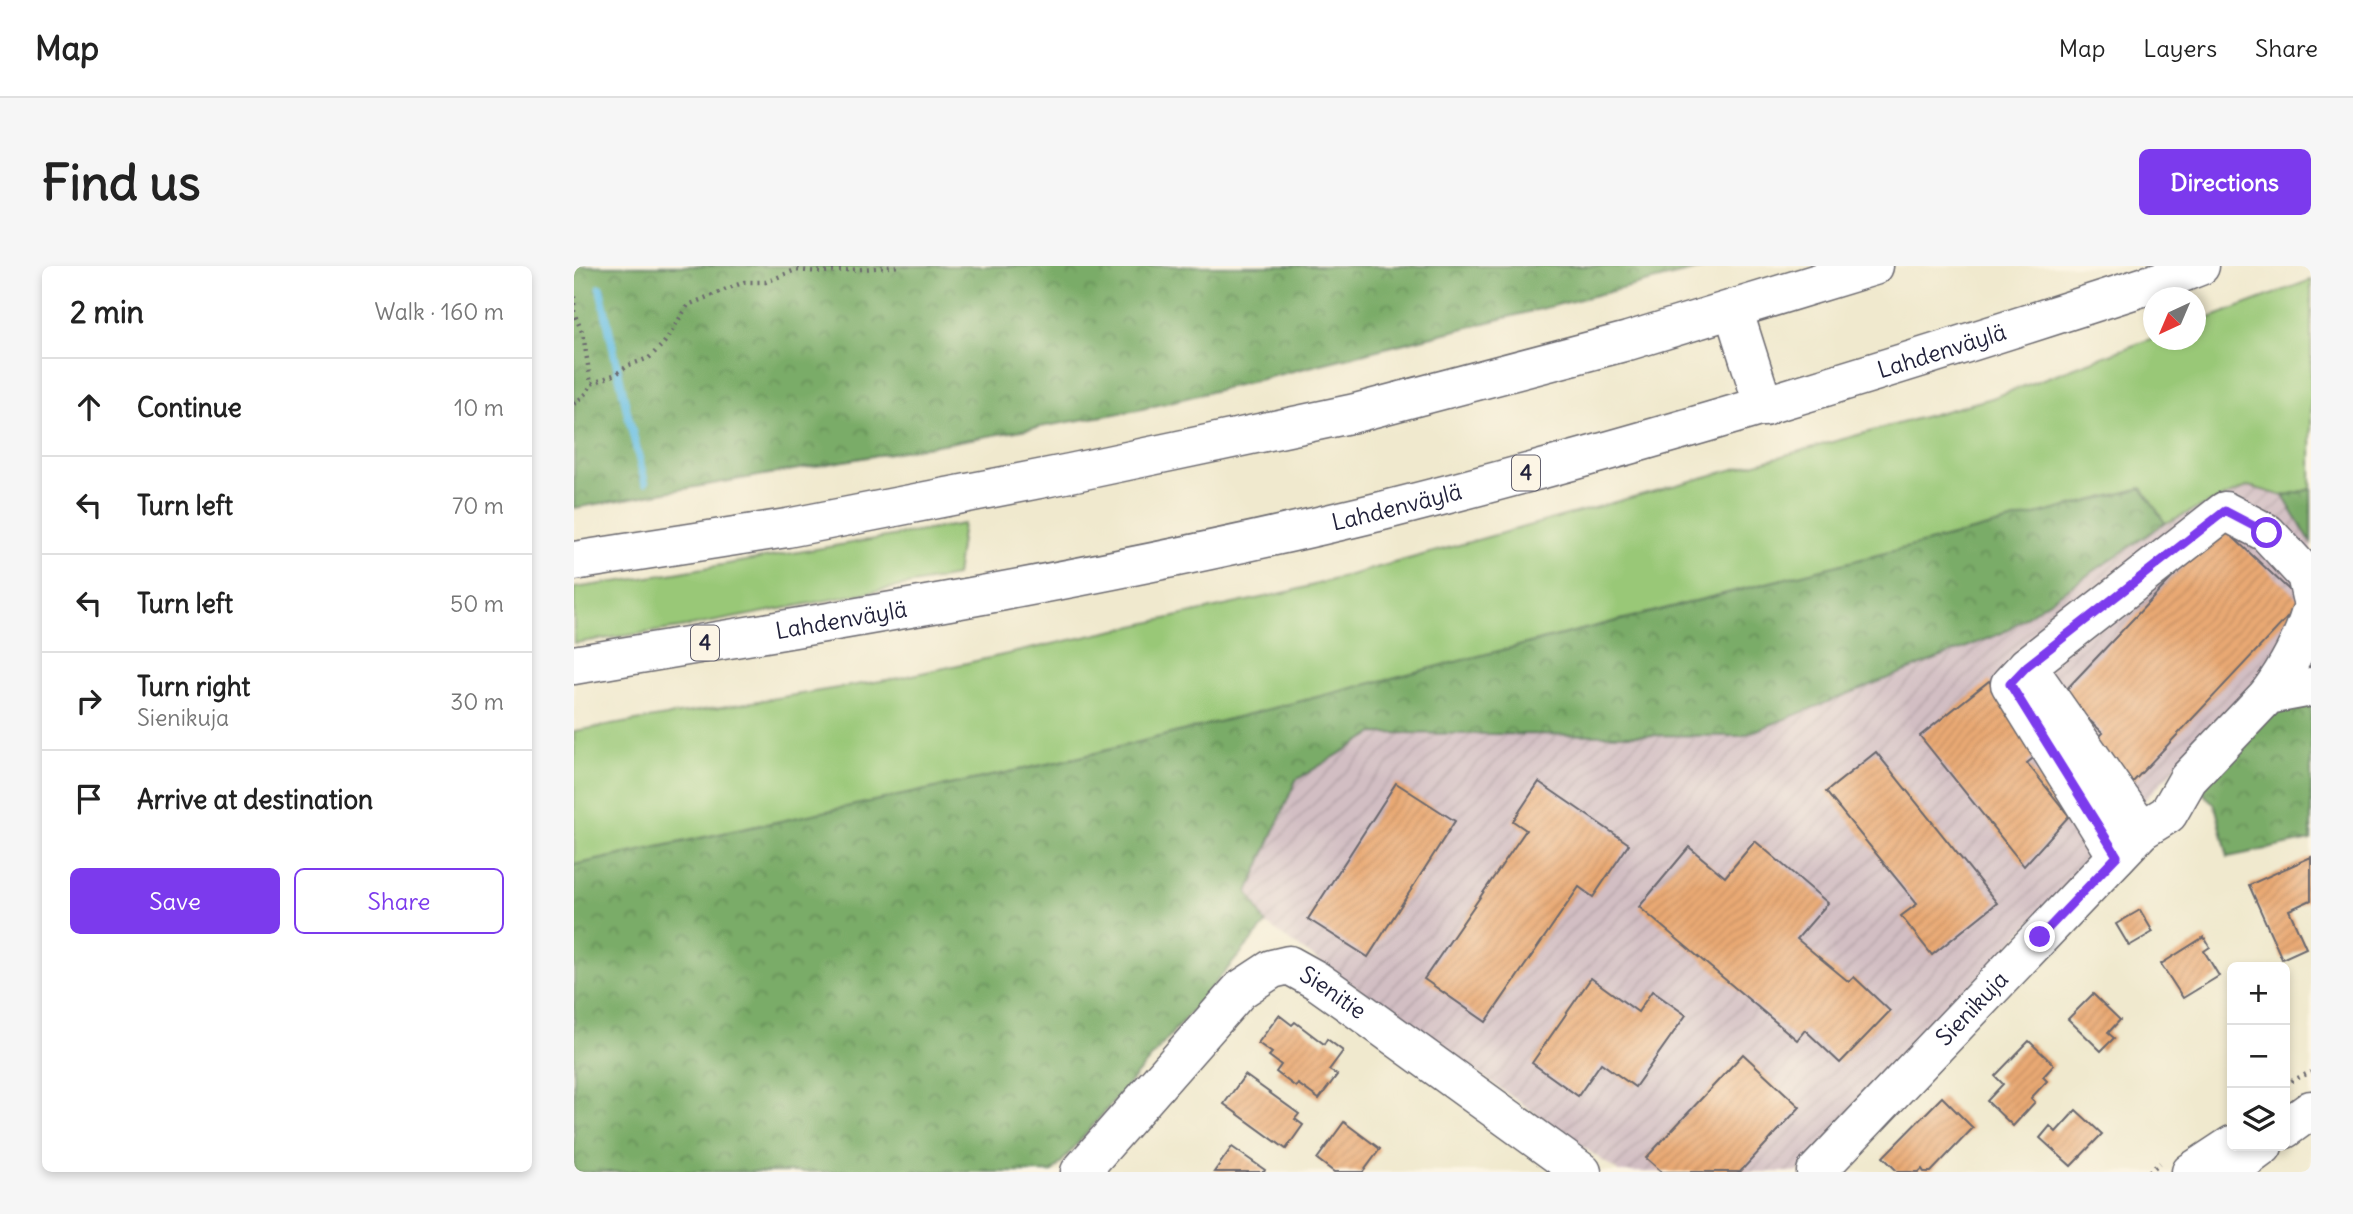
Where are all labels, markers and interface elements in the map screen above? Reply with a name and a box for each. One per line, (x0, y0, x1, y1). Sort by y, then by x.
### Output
text: Map (35, 27, 99, 69)
text: Map (2059, 33, 2105, 63)
text: Layers (2143, 33, 2217, 63)
text: Share (2255, 33, 2318, 63)
button: Directions (2139, 149, 2311, 215)
text: Find us (42, 152, 200, 213)
north arrow (2143, 287, 2206, 350)
text: 2 min (70, 293, 144, 331)
text: Walk · 160 m (375, 297, 504, 326)
street label: Lahdenväylä (1874, 317, 2009, 384)
icon: ahead (70, 388, 108, 426)
text: Continue (137, 391, 242, 424)
text: 10 m (454, 393, 504, 422)
road number: 4 (1512, 456, 1540, 490)
street label: Lahdenväylä (1329, 476, 1465, 537)
icon: left (70, 486, 108, 524)
text: Turn left (137, 489, 233, 522)
text: 70 m (452, 491, 504, 520)
route start (2251, 517, 2282, 548)
icon: left (70, 584, 108, 622)
text: Turn left (137, 587, 233, 620)
text: 50 m (450, 589, 504, 618)
street label: Lahdenväylä (773, 594, 909, 645)
road number: 4 (691, 626, 719, 660)
text: Turn right (137, 670, 250, 703)
icon: right (70, 682, 108, 720)
text: 30 m (450, 687, 504, 716)
text: Sienikuja (137, 703, 229, 732)
icon: arrive (70, 780, 108, 818)
text: Arrive at destination (137, 783, 373, 816)
button: Save (70, 868, 280, 934)
button: Share (294, 868, 504, 934)
route end (2024, 921, 2055, 952)
street label: Sienitie (1295, 959, 1372, 1025)
map controls (2227, 962, 2290, 1151)
button: + (2227, 962, 2290, 1025)
street label: Sienikuja (1929, 965, 2014, 1051)
button: − (2227, 1025, 2290, 1088)
button: layers (2227, 1088, 2290, 1151)

